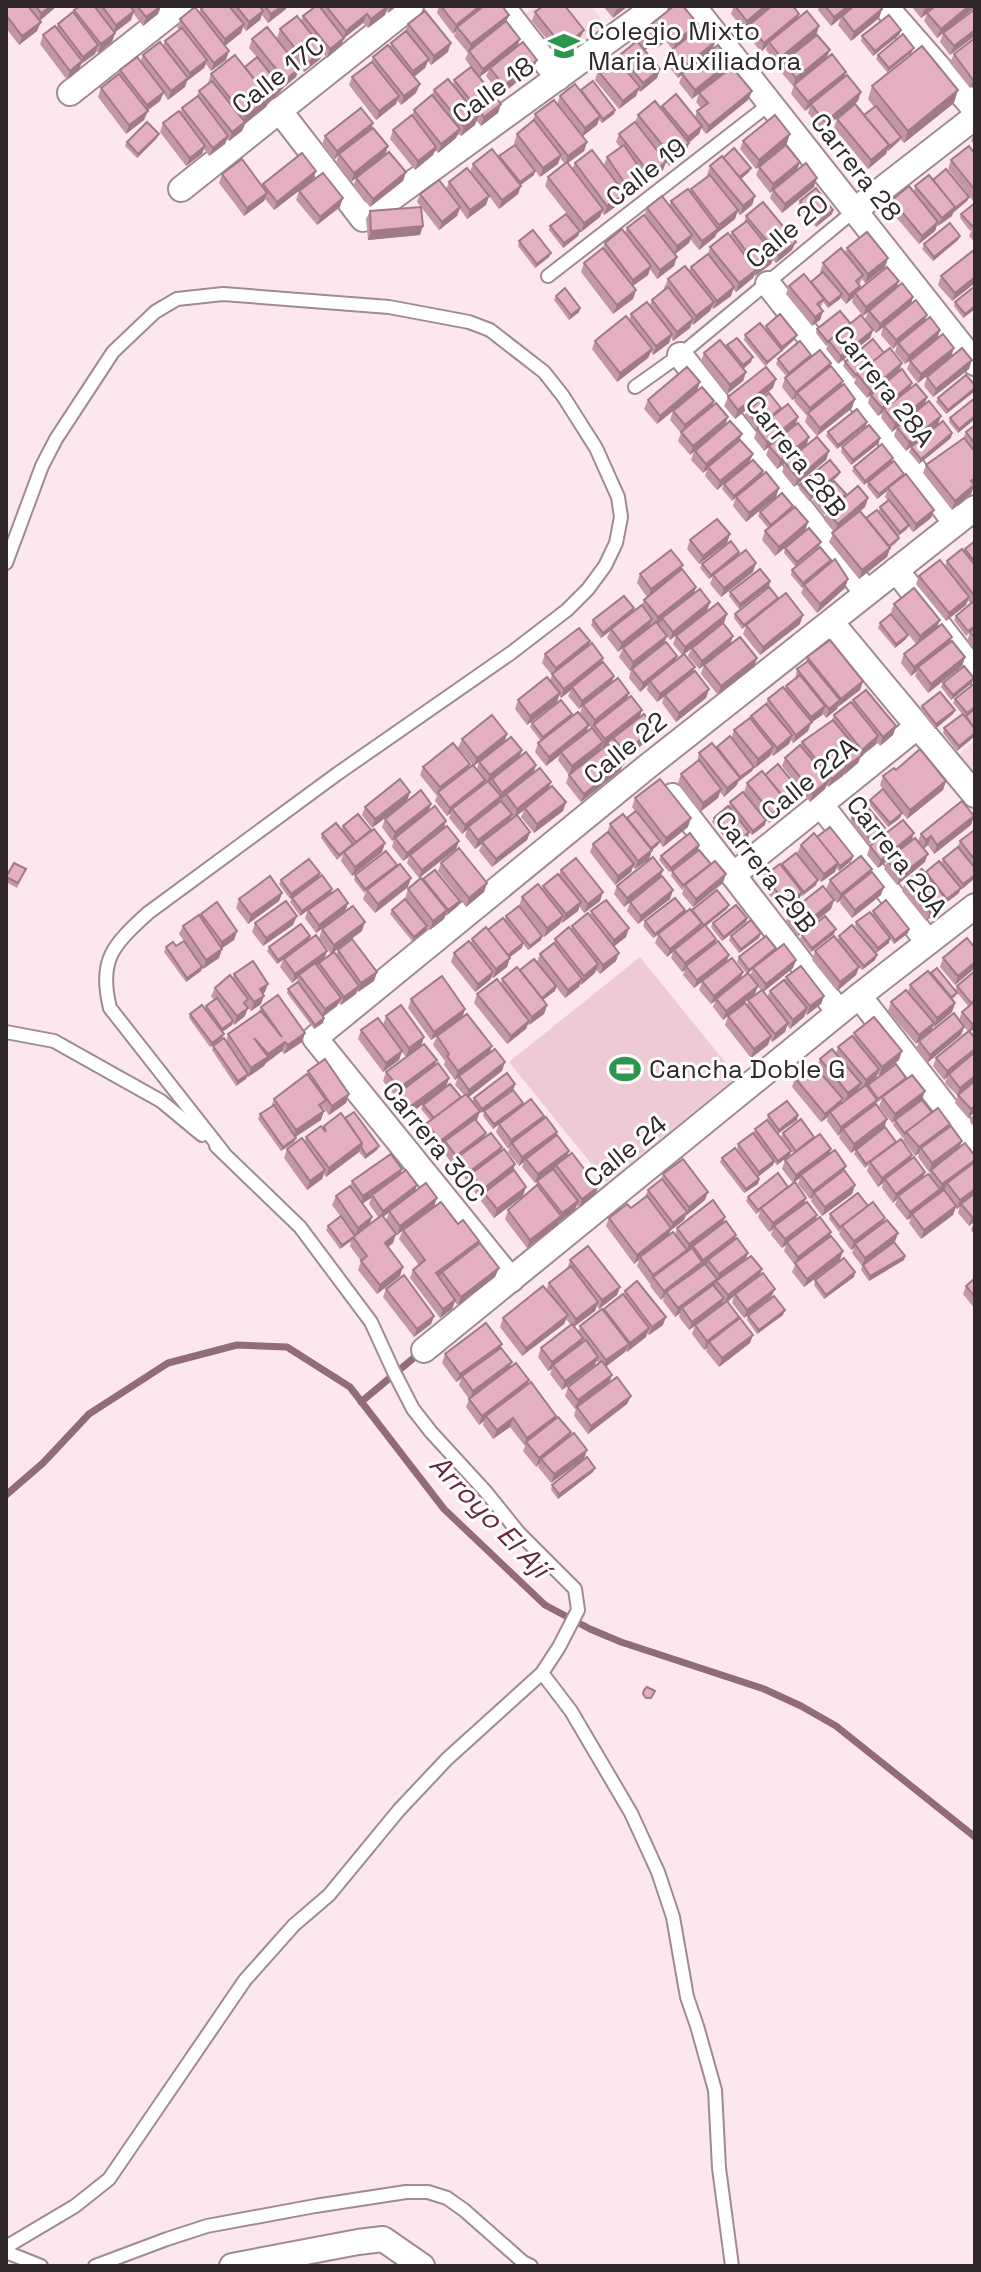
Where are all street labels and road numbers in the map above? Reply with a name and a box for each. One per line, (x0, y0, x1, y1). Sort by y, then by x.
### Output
street label: Calle 17C (225, 28, 331, 122)
street label: Calle 18 (445, 49, 541, 131)
street label: Carrera 28 (803, 106, 909, 228)
street label: Calle 19 (599, 130, 693, 214)
street label: Calle 20 (738, 186, 836, 276)
street label: Carrera 28A (826, 318, 942, 454)
street label: Carrera 28B (738, 388, 854, 524)
street label: Calle 22 (576, 704, 674, 792)
street label: Calle 22A (754, 730, 864, 828)
street label: Carrera 29A (839, 788, 955, 924)
street label: Carrera 29B (708, 804, 824, 940)
street label: Carrera 30C (375, 1074, 493, 1210)
street label: Calle 24 (576, 1107, 674, 1195)

